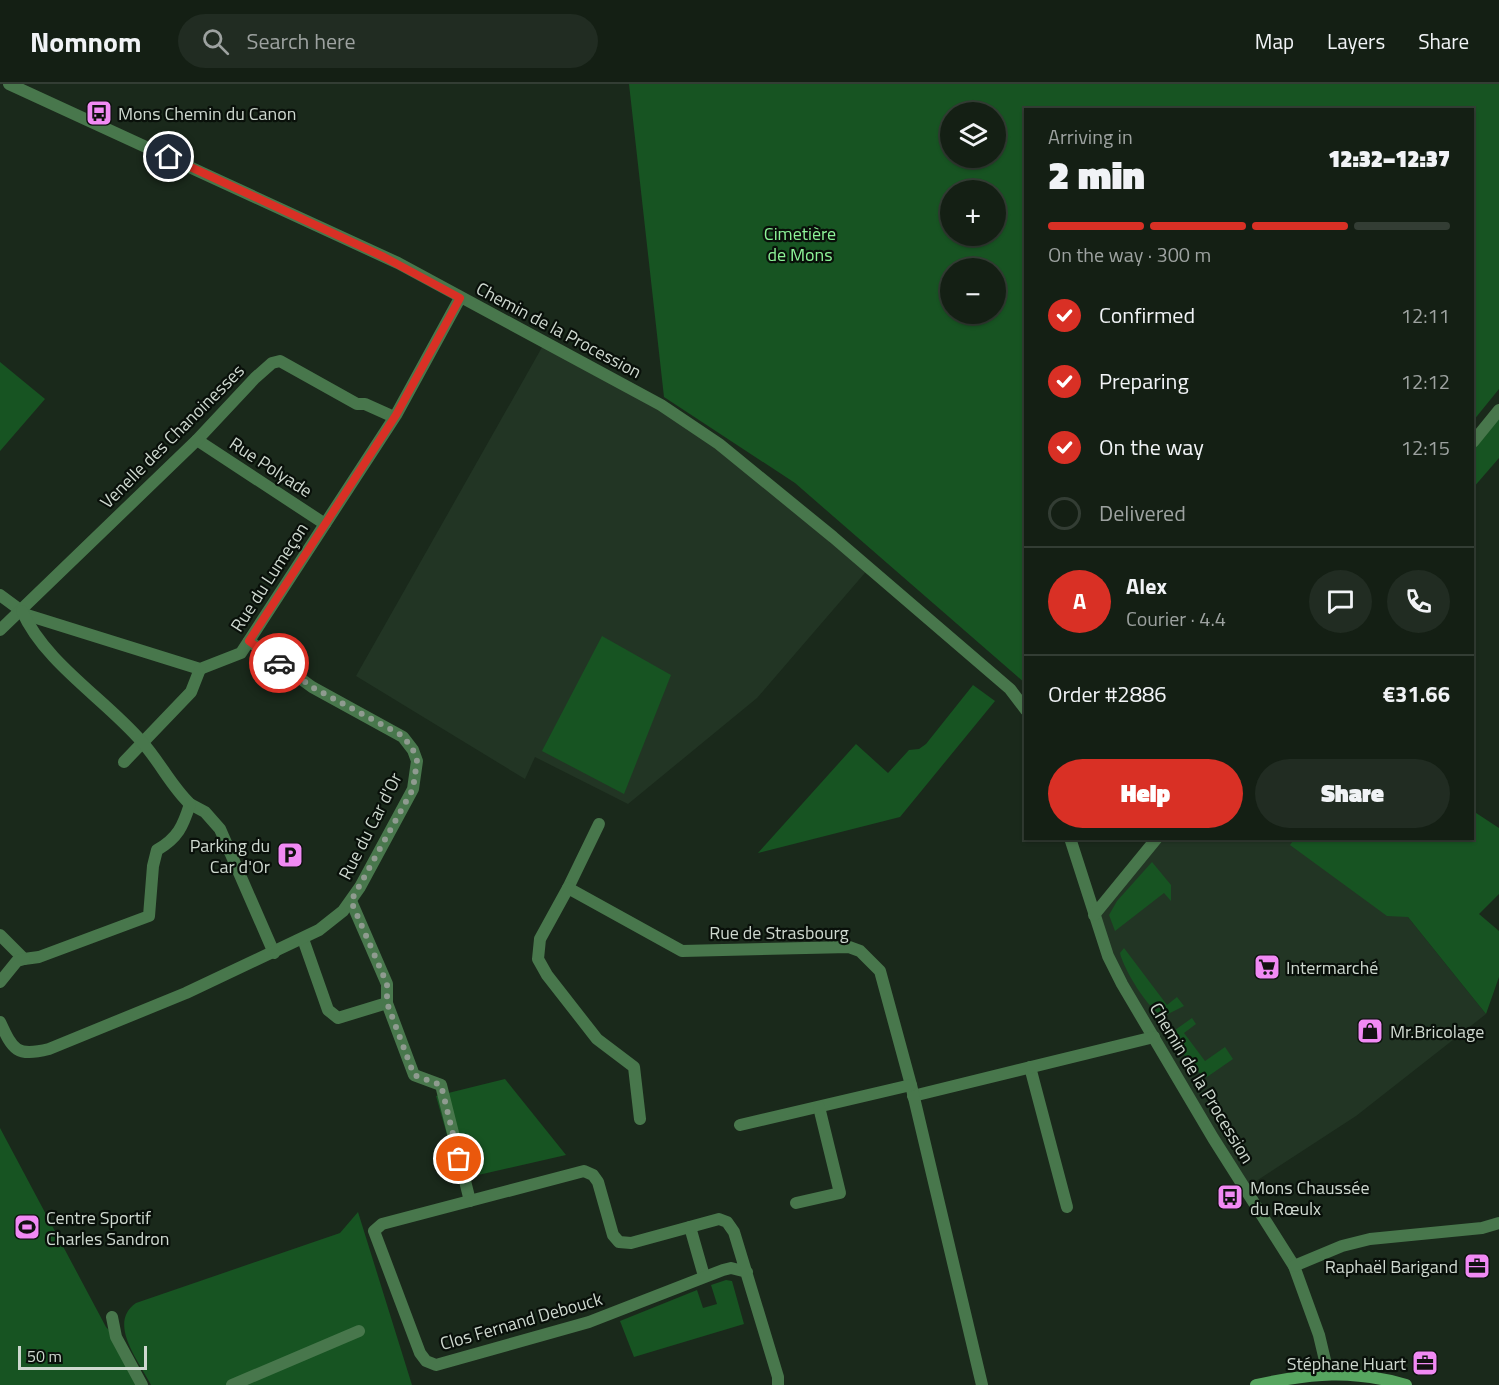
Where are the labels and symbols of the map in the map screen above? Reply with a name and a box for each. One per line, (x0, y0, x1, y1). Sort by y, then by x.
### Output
bus stop icon: Mons Chemin du Canon (84, 98, 114, 128)
place label: Mons Chemin du Canon (118, 100, 296, 127)
pin (143, 131, 194, 182)
park label: Cimetière de Mons (764, 220, 836, 268)
street label: Chemin de la Procession (472, 275, 646, 385)
street label: Venelle des Chanoinesses (94, 358, 250, 514)
street label: Rue Polyade (224, 430, 318, 504)
street label: Rue du Lumeçon (223, 517, 315, 637)
courier (249, 633, 309, 693)
street label: Rue du Car d'Or (331, 768, 409, 884)
place label: Parking du Car d'Or (190, 832, 270, 880)
parking icon: Parking du Car d'Or (275, 840, 305, 870)
street label: Rue de Strasbourg (709, 919, 849, 946)
supermarket icon: Intermarché (1252, 952, 1282, 982)
place label: Intermarché (1286, 954, 1378, 981)
street label: Chemin de la Procession (1143, 997, 1261, 1169)
shop icon: Mr.Bricolage (1355, 1016, 1385, 1046)
place label: Mr.Bricolage (1390, 1018, 1484, 1045)
pin (433, 1133, 484, 1184)
place label: Mons Chaussée du Rœulx (1250, 1174, 1369, 1222)
bus stop icon: Mons Chaussée du Rœulx (1215, 1182, 1245, 1212)
place label: Centre Sportif Charles Sandron (46, 1204, 169, 1252)
sports icon: Centre Sportif Charles Sandron (12, 1212, 42, 1242)
office icon: Raphaël Barigand (1462, 1251, 1492, 1281)
place label: Raphaël Barigand (1325, 1253, 1458, 1280)
street label: Clos Fernand Debouck (437, 1285, 606, 1357)
scale bar (18, 1343, 147, 1370)
office icon: Stéphane Huart (1410, 1348, 1440, 1378)
place label: Stéphane Huart (1287, 1350, 1407, 1377)

